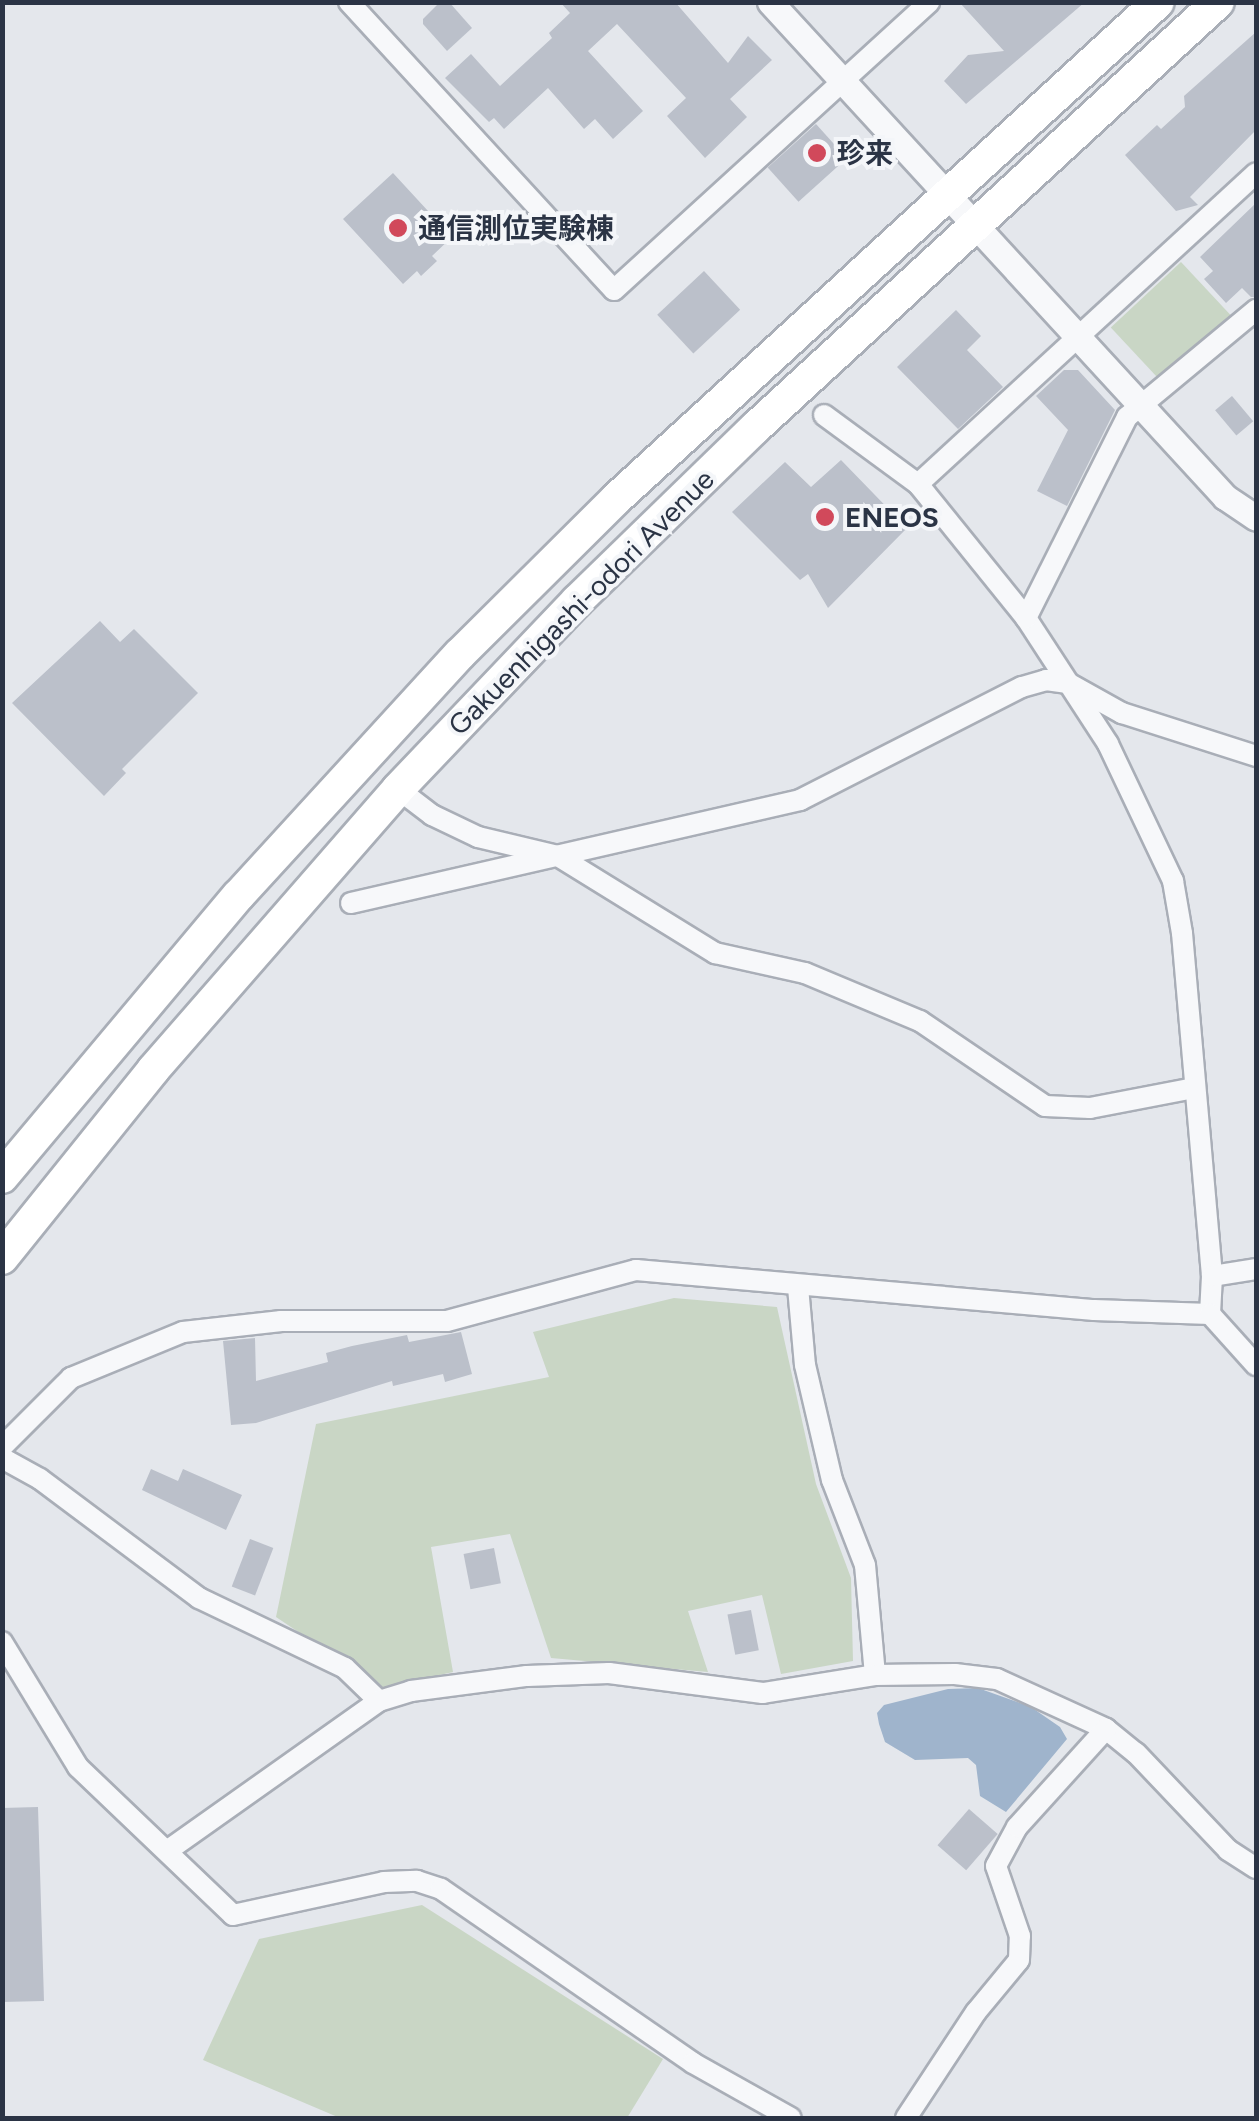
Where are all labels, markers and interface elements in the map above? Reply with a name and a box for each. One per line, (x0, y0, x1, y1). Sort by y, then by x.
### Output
place label: 珍来 (837, 136, 893, 170)
marker: 珍来 (806, 142, 828, 164)
place label: 通信測位実験棟 (418, 211, 614, 245)
marker: 通信測位実験棟 (387, 217, 409, 239)
street label: Gakuenhigashi-odori Avenue (441, 462, 721, 742)
place label: ENEOS (845, 500, 939, 534)
marker: ENEOS (814, 506, 836, 528)

